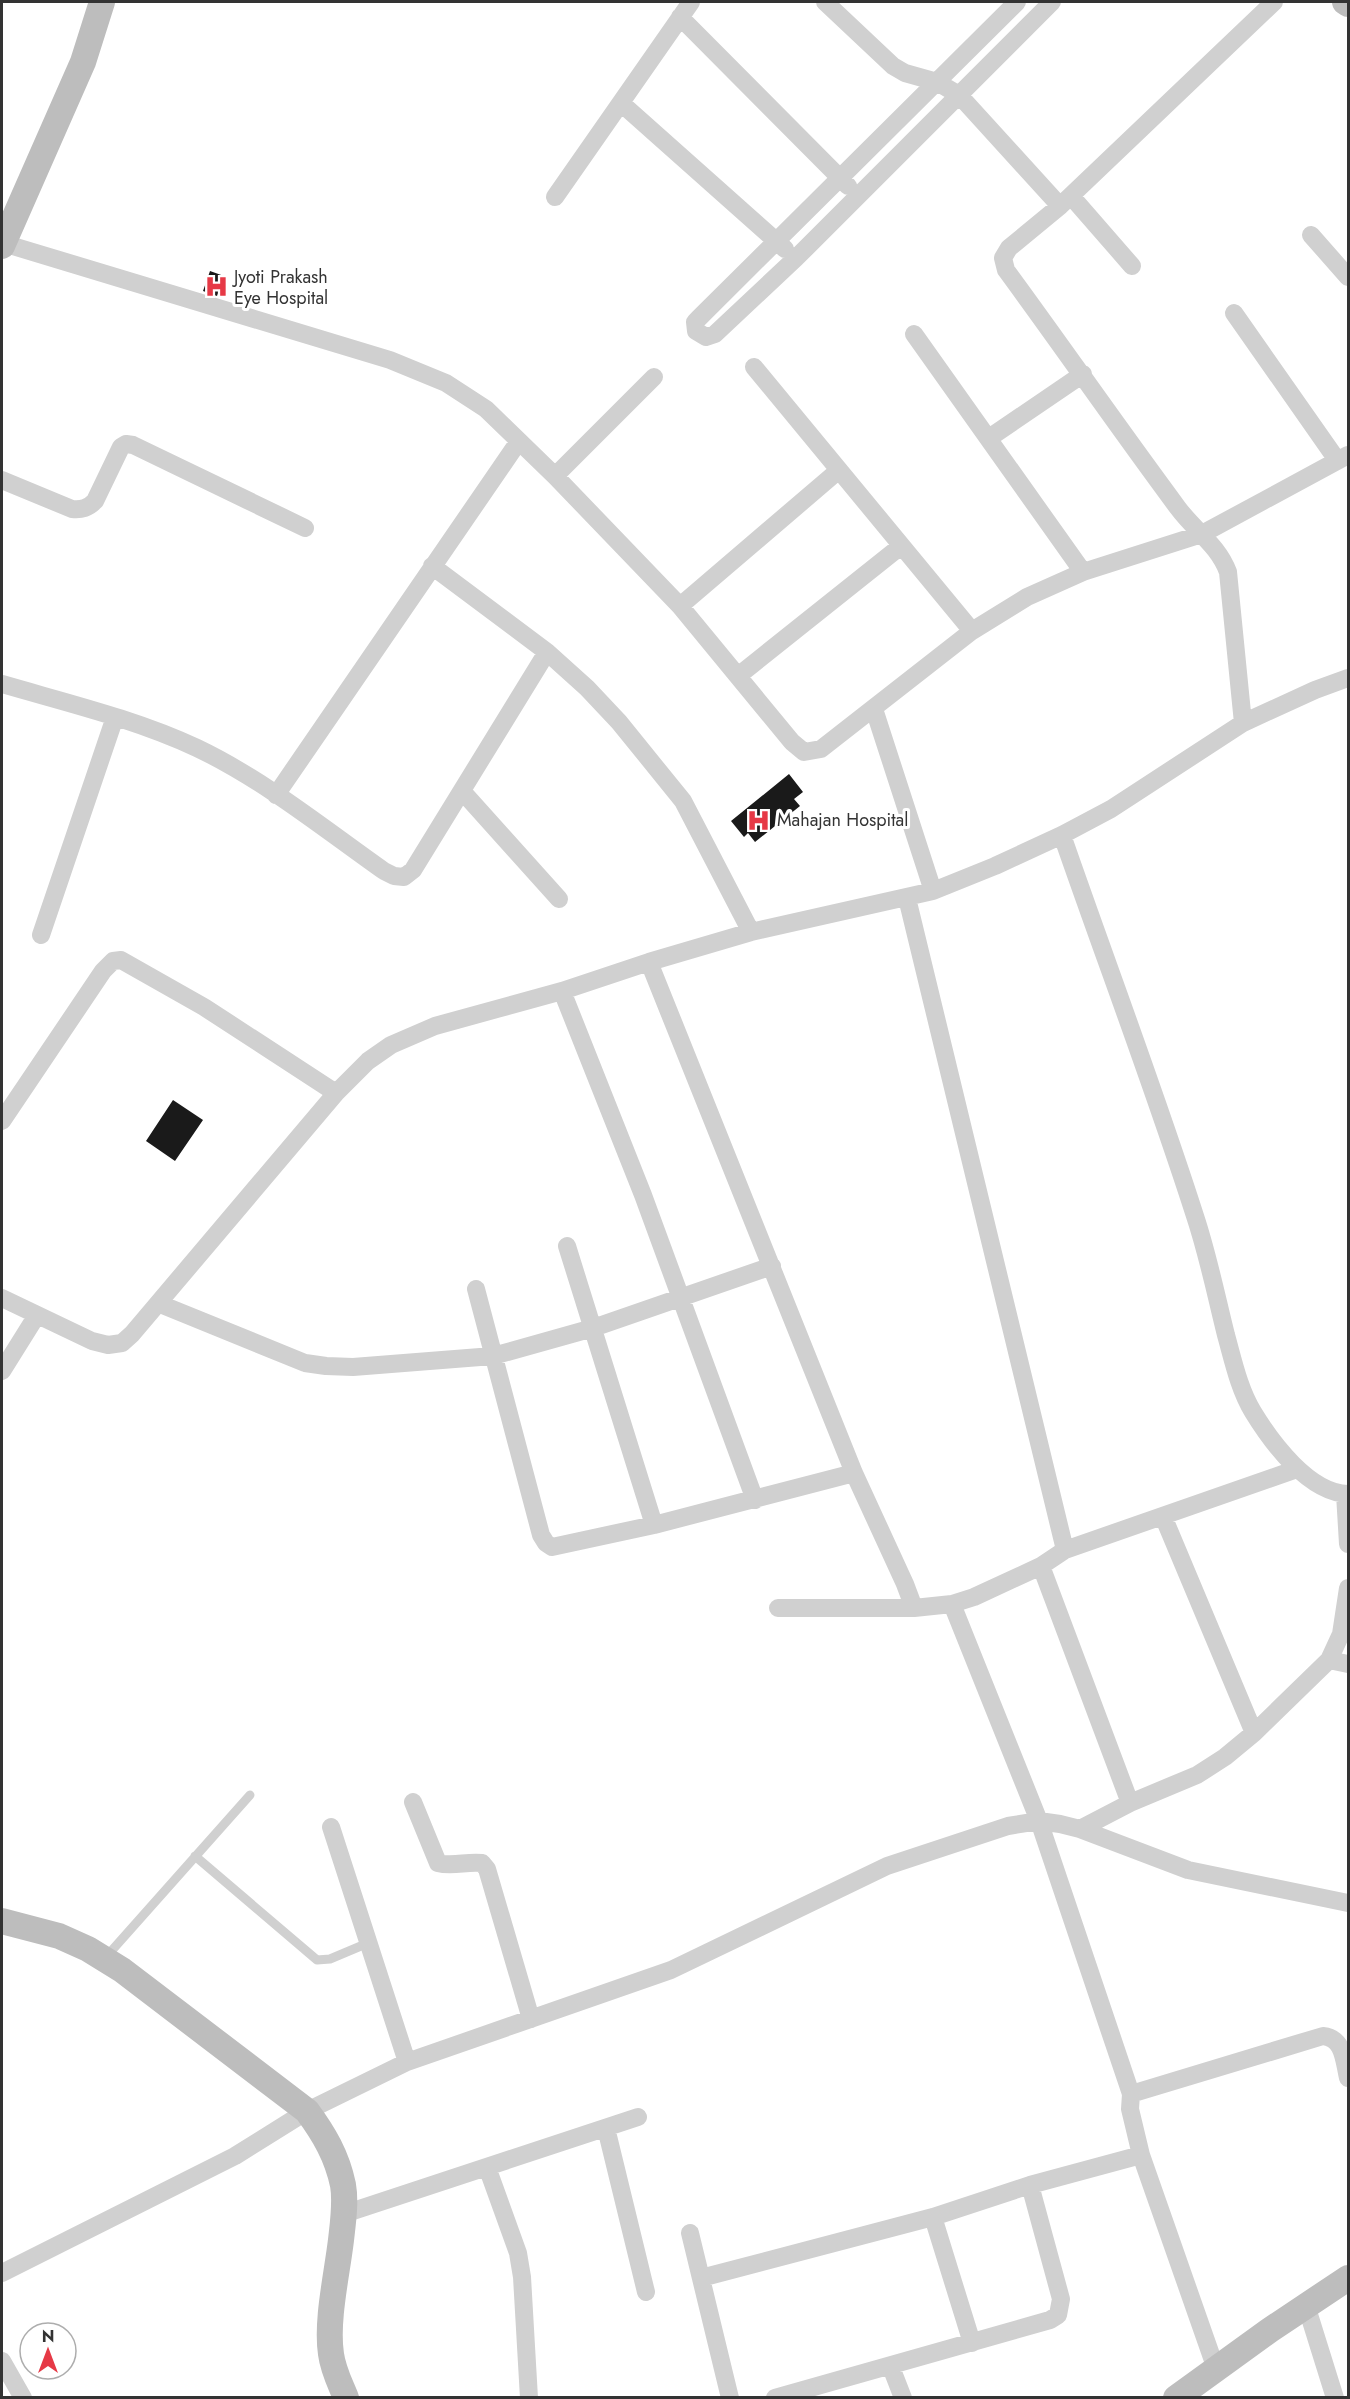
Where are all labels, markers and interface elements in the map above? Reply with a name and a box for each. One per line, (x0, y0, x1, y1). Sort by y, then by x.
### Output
place label: Jyoti Prakash Eye Hospital (232, 264, 328, 311)
hospital icon: Jyoti Prakash Eye Hospital (203, 274, 229, 300)
hospital icon: Mahajan Hospital (746, 807, 772, 833)
place label: Mahajan Hospital (777, 807, 908, 833)
north arrow (18, 2321, 78, 2381)
text: N (42, 2325, 54, 2348)

